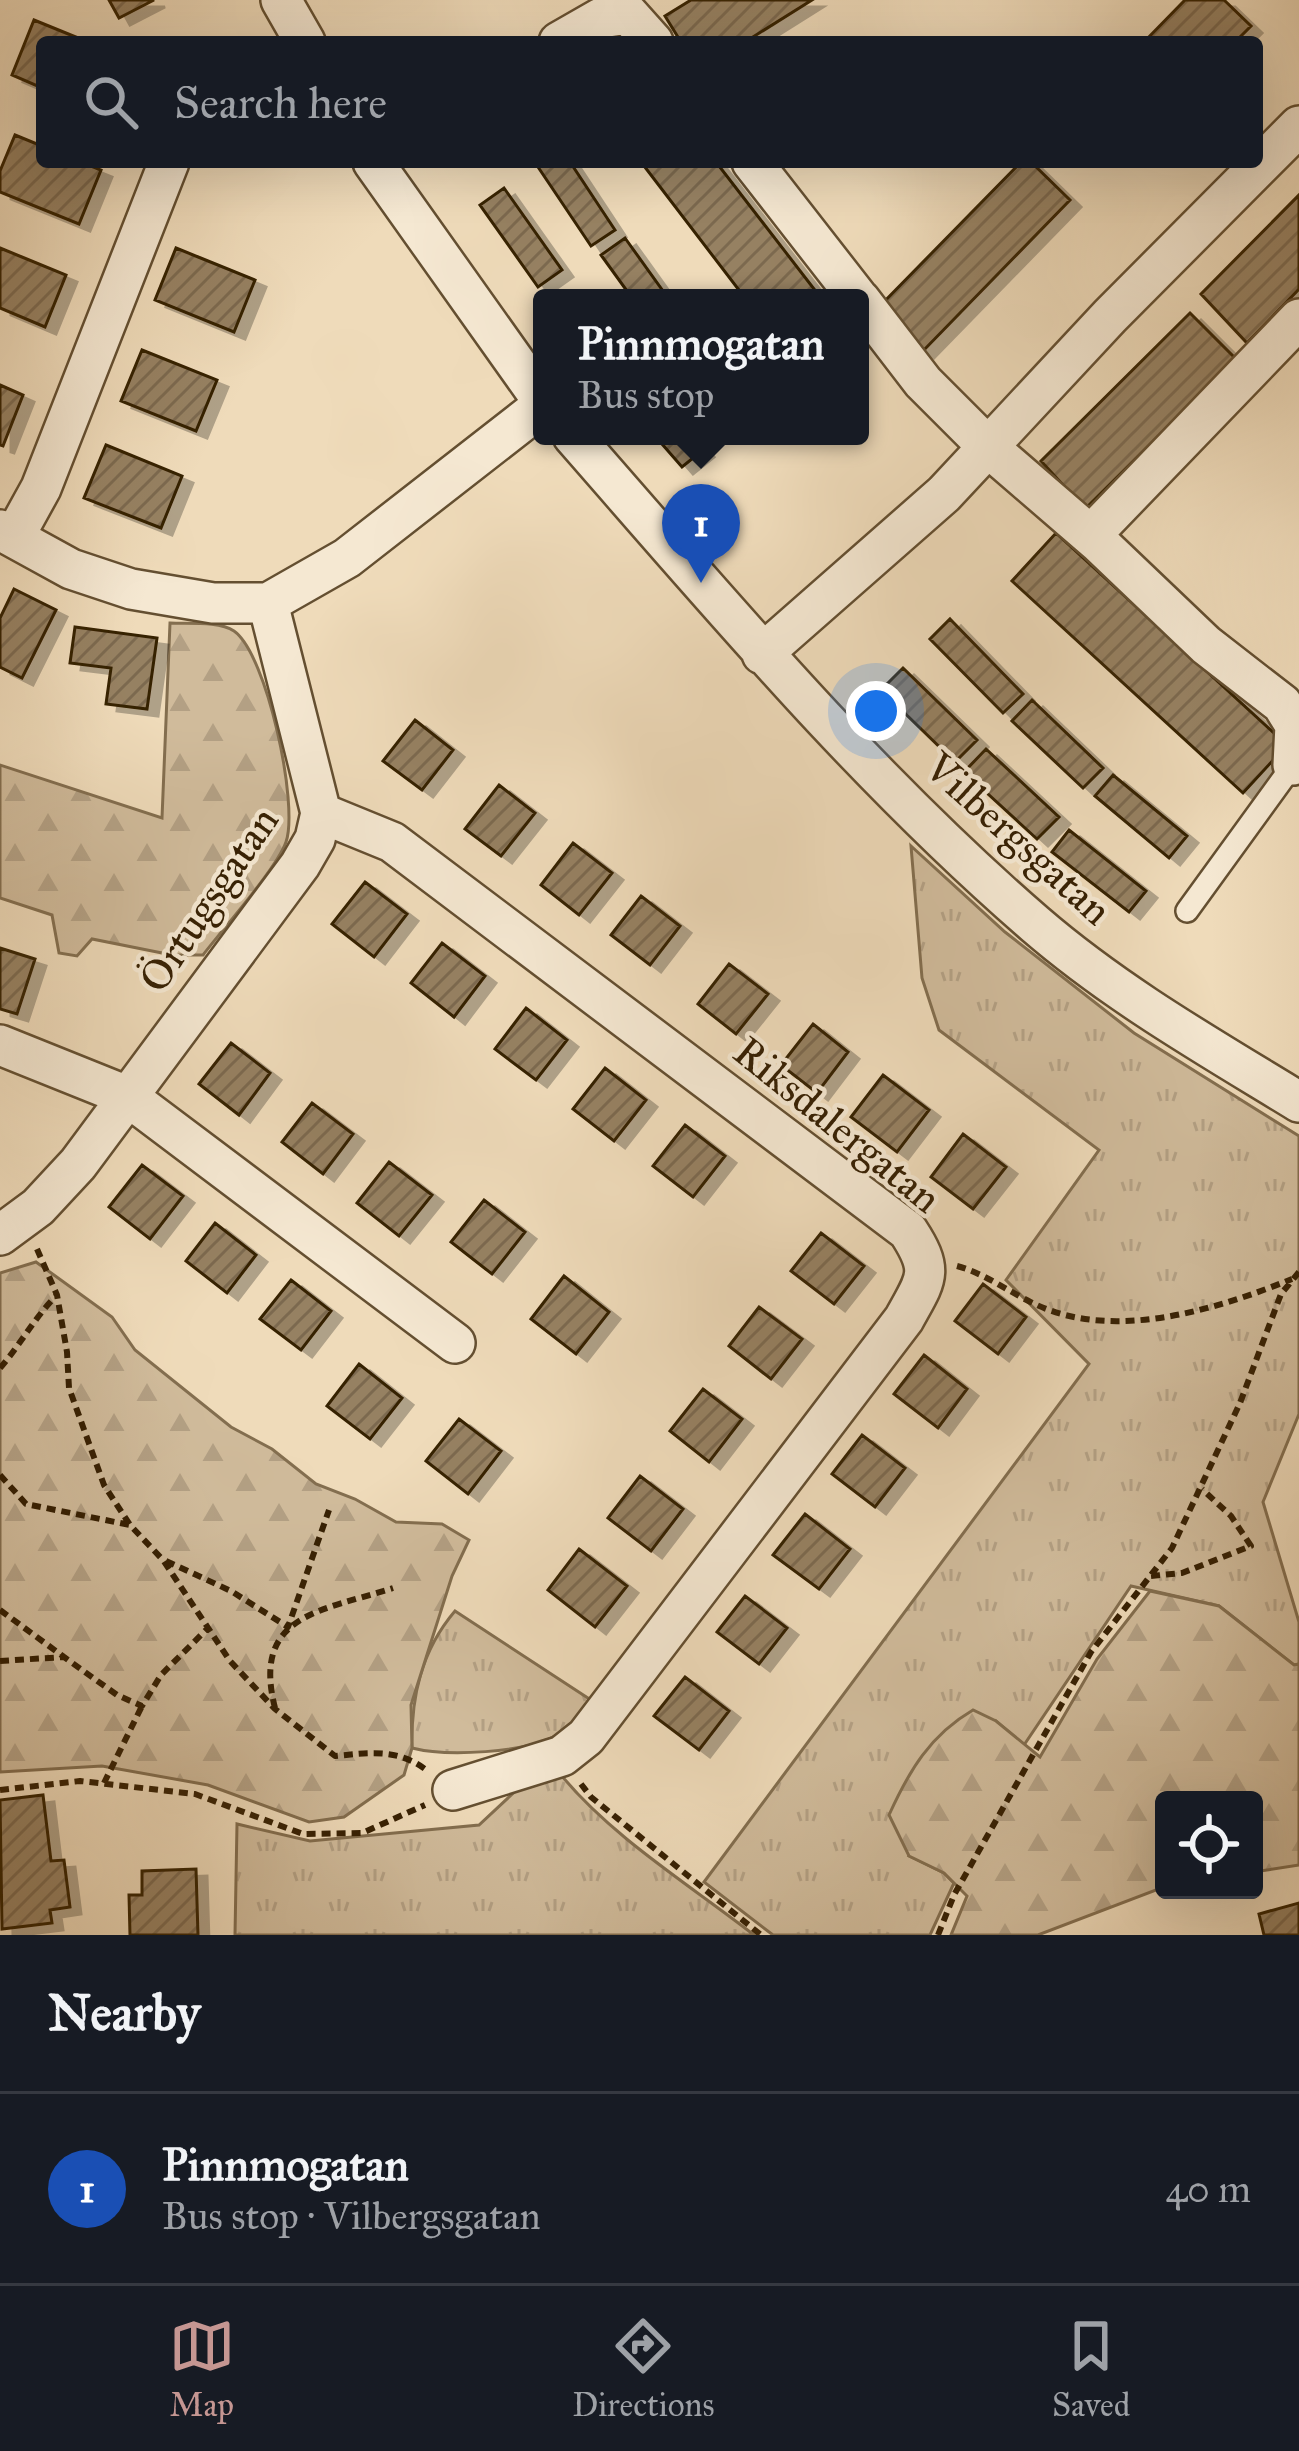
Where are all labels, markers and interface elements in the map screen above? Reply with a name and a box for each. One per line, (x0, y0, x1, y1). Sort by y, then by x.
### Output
search box (36, 36, 1263, 168)
icon: search (78, 69, 144, 135)
text: Search here (174, 75, 387, 130)
popup (533, 289, 869, 445)
text: Pinnmogatan (578, 316, 824, 371)
text: Bus stop (578, 371, 714, 419)
pin: 1 (662, 484, 740, 583)
your location (846, 681, 906, 741)
street label: Vilbergsgatan (914, 741, 1122, 936)
street label: Örtugsgatan (128, 797, 290, 1002)
street label: Riksdalergatan (723, 1025, 952, 1224)
map controls (1155, 1791, 1263, 1899)
button: locate (1155, 1791, 1263, 1899)
text: Nearby (48, 1982, 200, 2044)
text: Pinnmogatan (162, 2137, 409, 2192)
text: 1 (79, 2165, 95, 2213)
text: 40 m (1165, 2165, 1251, 2213)
text: Bus stop · Vilbergsgatan (162, 2192, 541, 2240)
tab: Map (169, 2313, 235, 2425)
tab: Directions (572, 2313, 714, 2425)
tab: Saved (1052, 2313, 1130, 2425)

